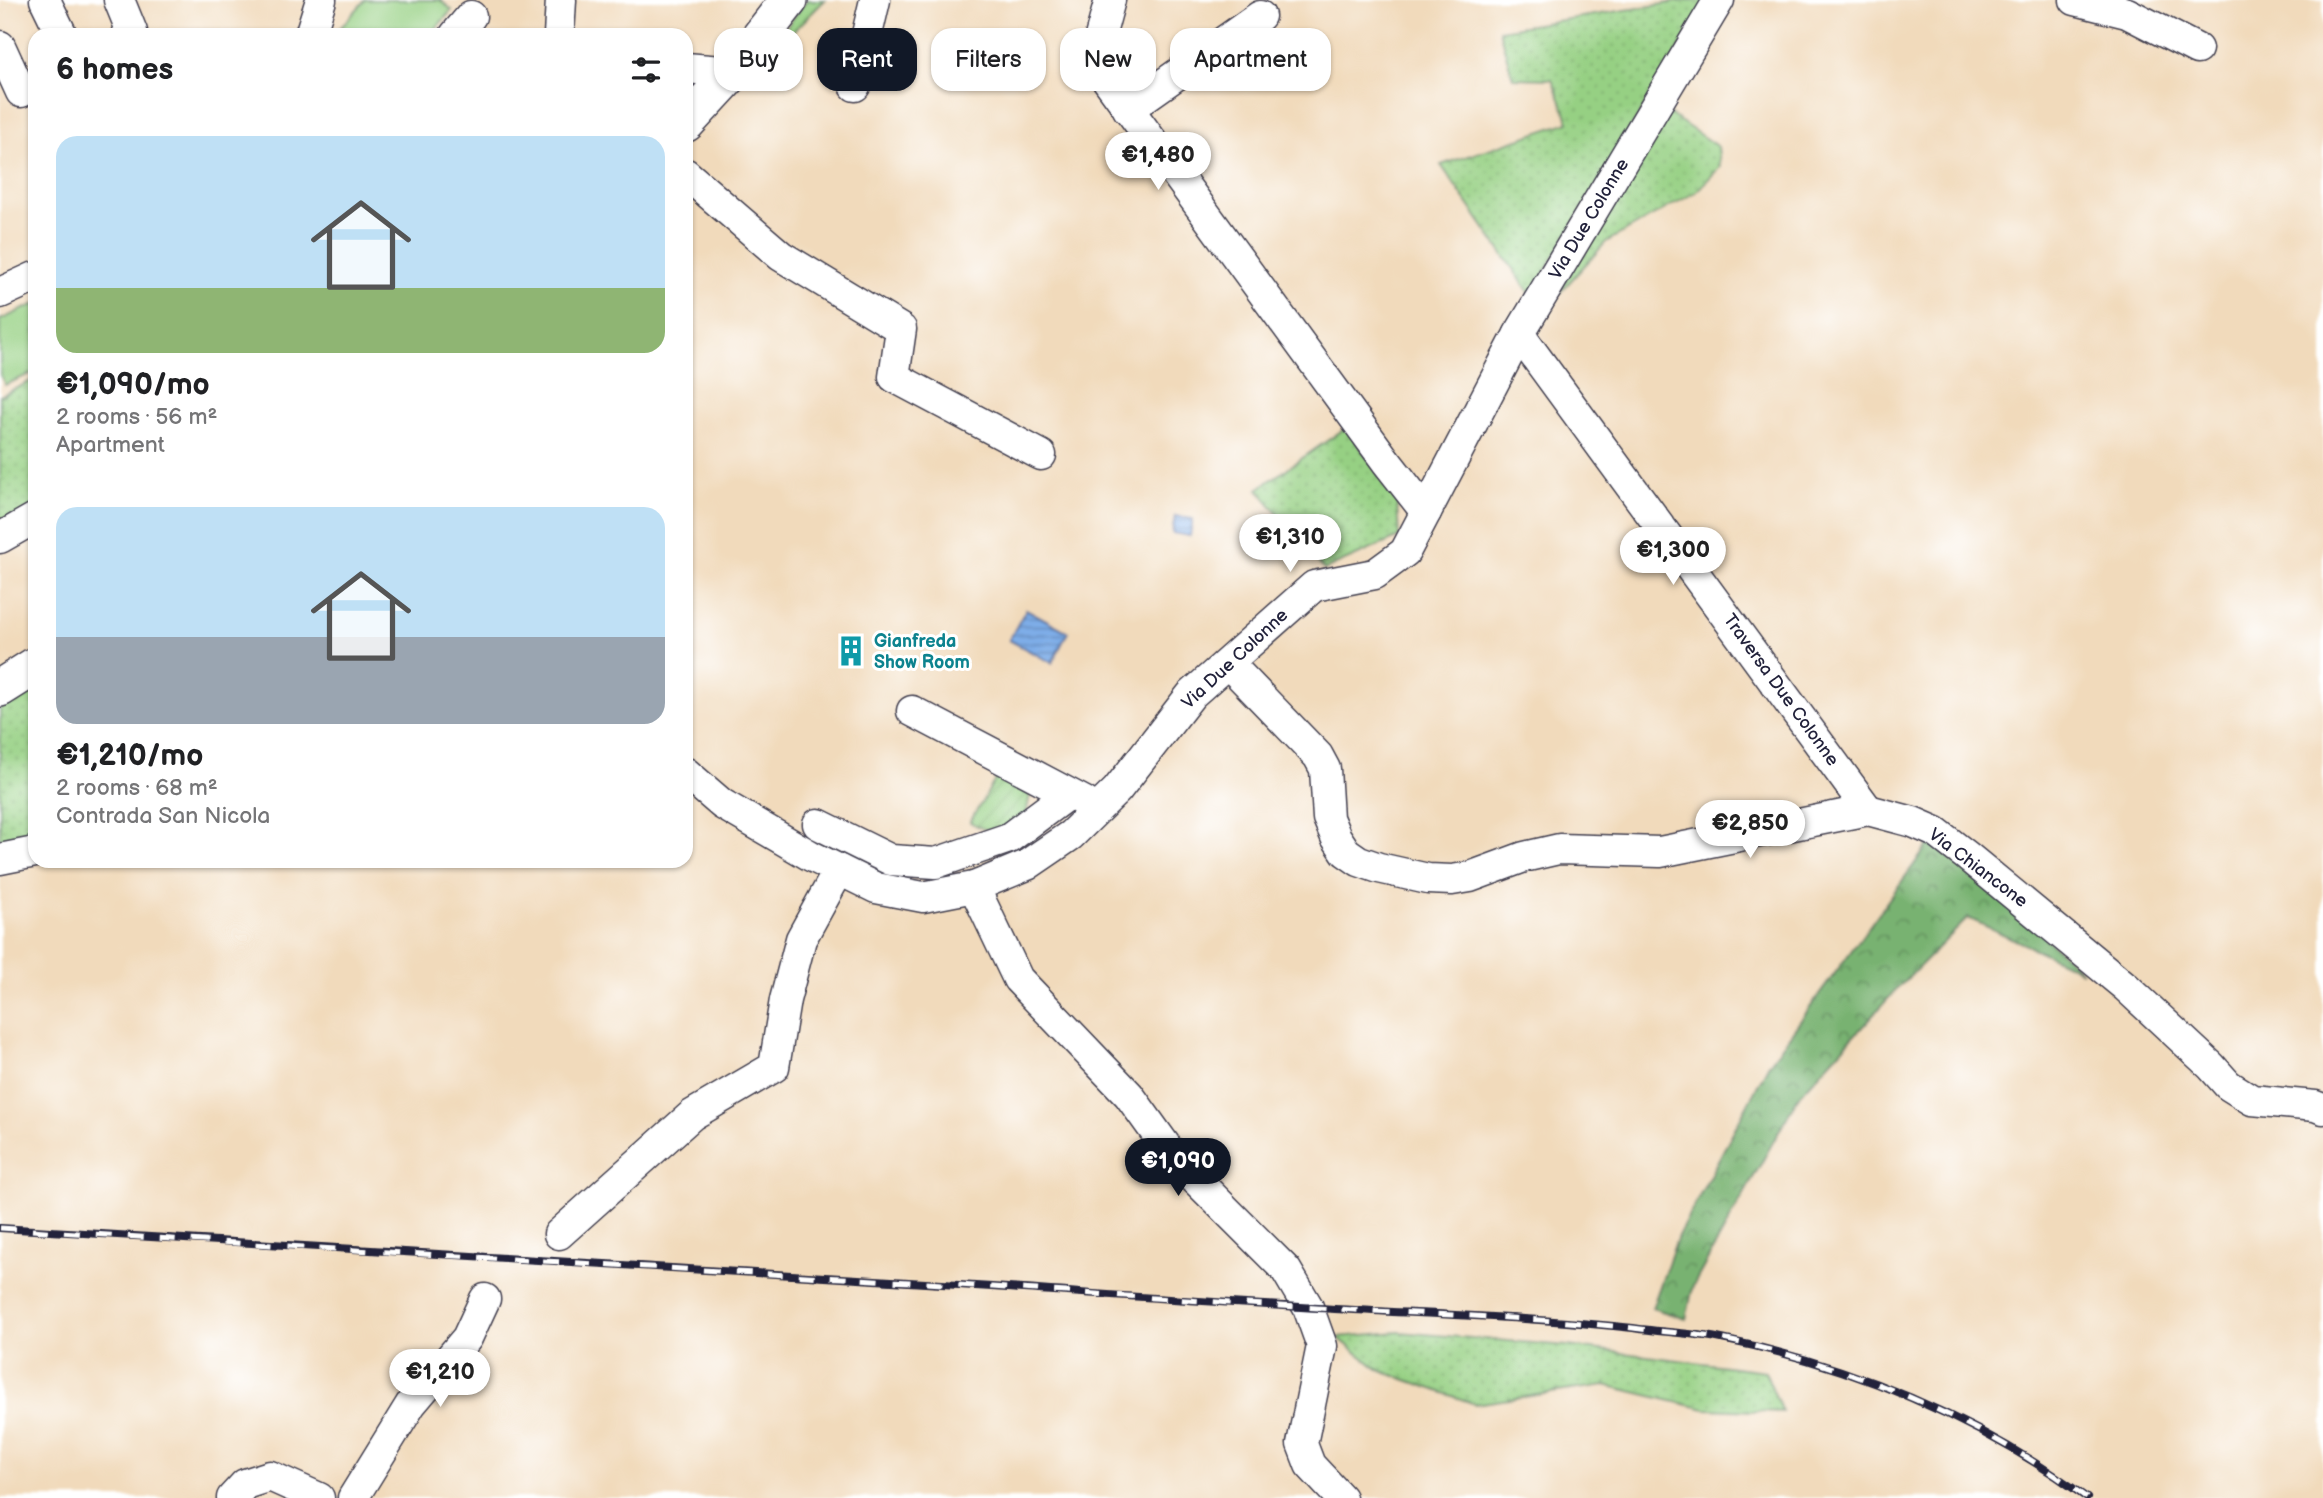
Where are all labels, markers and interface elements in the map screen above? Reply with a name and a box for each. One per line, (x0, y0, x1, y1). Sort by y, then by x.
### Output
chip: Buy (714, 28, 803, 91)
chip: Rent (817, 28, 917, 91)
chip: Filters (931, 28, 1046, 91)
chip: New (1060, 28, 1156, 91)
chip: Apartment (1170, 28, 1331, 91)
icon: filters (627, 51, 665, 89)
text: 6 homes (56, 52, 173, 88)
pin: €1,480 (1101, 132, 1215, 192)
text: €1,480 (1121, 141, 1195, 169)
street label: Via Due Colonne (1545, 155, 1633, 283)
icon: home (298, 182, 424, 308)
text: €1,090/mo (56, 367, 210, 403)
text: 2 rooms · 56 m² (56, 403, 218, 431)
text: Apartment (56, 431, 165, 459)
pin: €1,310 (1233, 514, 1347, 574)
text: €1,310 (1255, 523, 1325, 551)
pin: €1,300 (1616, 528, 1730, 587)
text: €1,300 (1636, 536, 1710, 564)
icon: home (298, 553, 424, 679)
street label: Via Due Colonne (1178, 604, 1293, 713)
street label: Traversa Due Colonne (1719, 610, 1843, 770)
place label: Gianfreda Show Room (874, 631, 970, 673)
building icon: Gianfreda Show Room (834, 634, 868, 668)
text: €1,210/mo (56, 738, 203, 774)
text: 2 rooms · 68 m² (56, 774, 218, 802)
pin: €2,850 (1693, 800, 1807, 860)
text: Contrada San Nicola (56, 802, 270, 830)
text: €2,850 (1711, 809, 1789, 837)
street label: Via Chiancone (1924, 824, 2032, 912)
pin: €1,090 (1121, 1138, 1235, 1198)
text: €1,090 (1141, 1147, 1215, 1175)
pin: €1,210 (383, 1350, 497, 1409)
text: €1,210 (405, 1358, 475, 1386)

